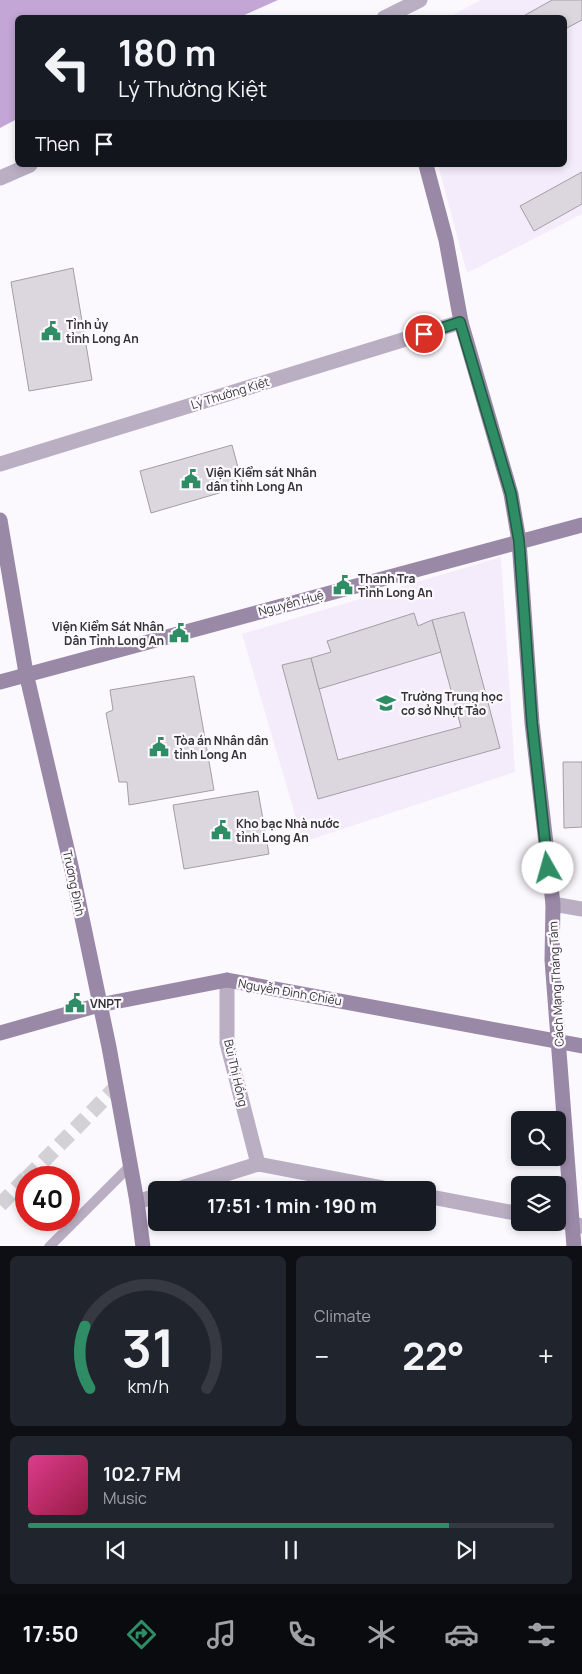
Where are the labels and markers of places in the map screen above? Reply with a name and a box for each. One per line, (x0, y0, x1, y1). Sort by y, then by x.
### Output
pin (403, 313, 445, 355)
place label: Tỉnh ủy tỉnh Long An (66, 316, 139, 347)
public building icon: Tỉnh ủy tỉnh Long An (40, 320, 62, 342)
place label: Viện Kiểm sát Nhân dân tỉnh Long An (206, 464, 317, 495)
public building icon: Viện Kiểm sát Nhân dân tỉnh Long An (180, 468, 202, 490)
place label: Thanh Tra Tỉnh Long An (358, 570, 433, 601)
public building icon: Thanh Tra Tỉnh Long An (332, 574, 354, 596)
place label: Viện Kiểm Sát Nhân Dân Tỉnh Long An (52, 618, 164, 649)
public building icon: Viện Kiểm Sát Nhân Dân Tỉnh Long An (168, 622, 190, 644)
place label: Trường Trung học cơ sở Nhựt Tảo (401, 688, 503, 719)
school or university icon: Trường Trung học cơ sở Nhựt Tảo (375, 692, 397, 714)
place label: Tòa án Nhân dân tỉnh Long An (174, 732, 269, 763)
public building icon: Tòa án Nhân dân tỉnh Long An (148, 736, 170, 758)
place label: Kho bạc Nhà nước tỉnh Long An (236, 815, 340, 846)
public building icon: Kho bạc Nhà nước tỉnh Long An (210, 819, 232, 841)
public building icon: VNPT (64, 992, 86, 1014)
place label: VNPT (90, 995, 122, 1012)

